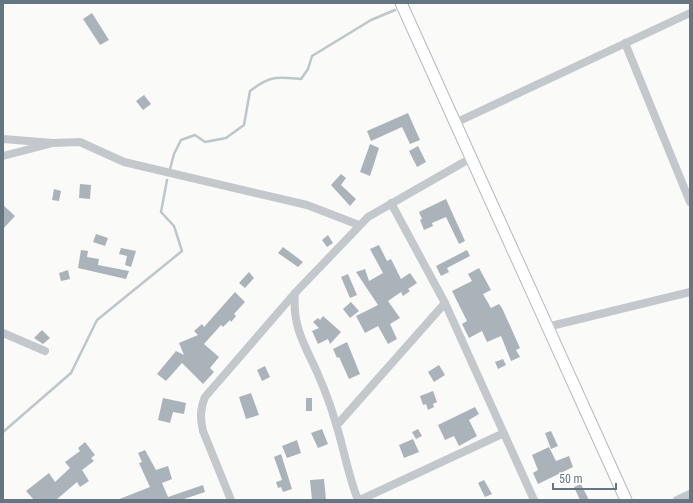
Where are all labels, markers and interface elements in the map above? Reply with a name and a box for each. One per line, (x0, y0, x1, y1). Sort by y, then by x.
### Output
scale bar (553, 465, 616, 491)
text: 50 m (559, 472, 583, 486)

